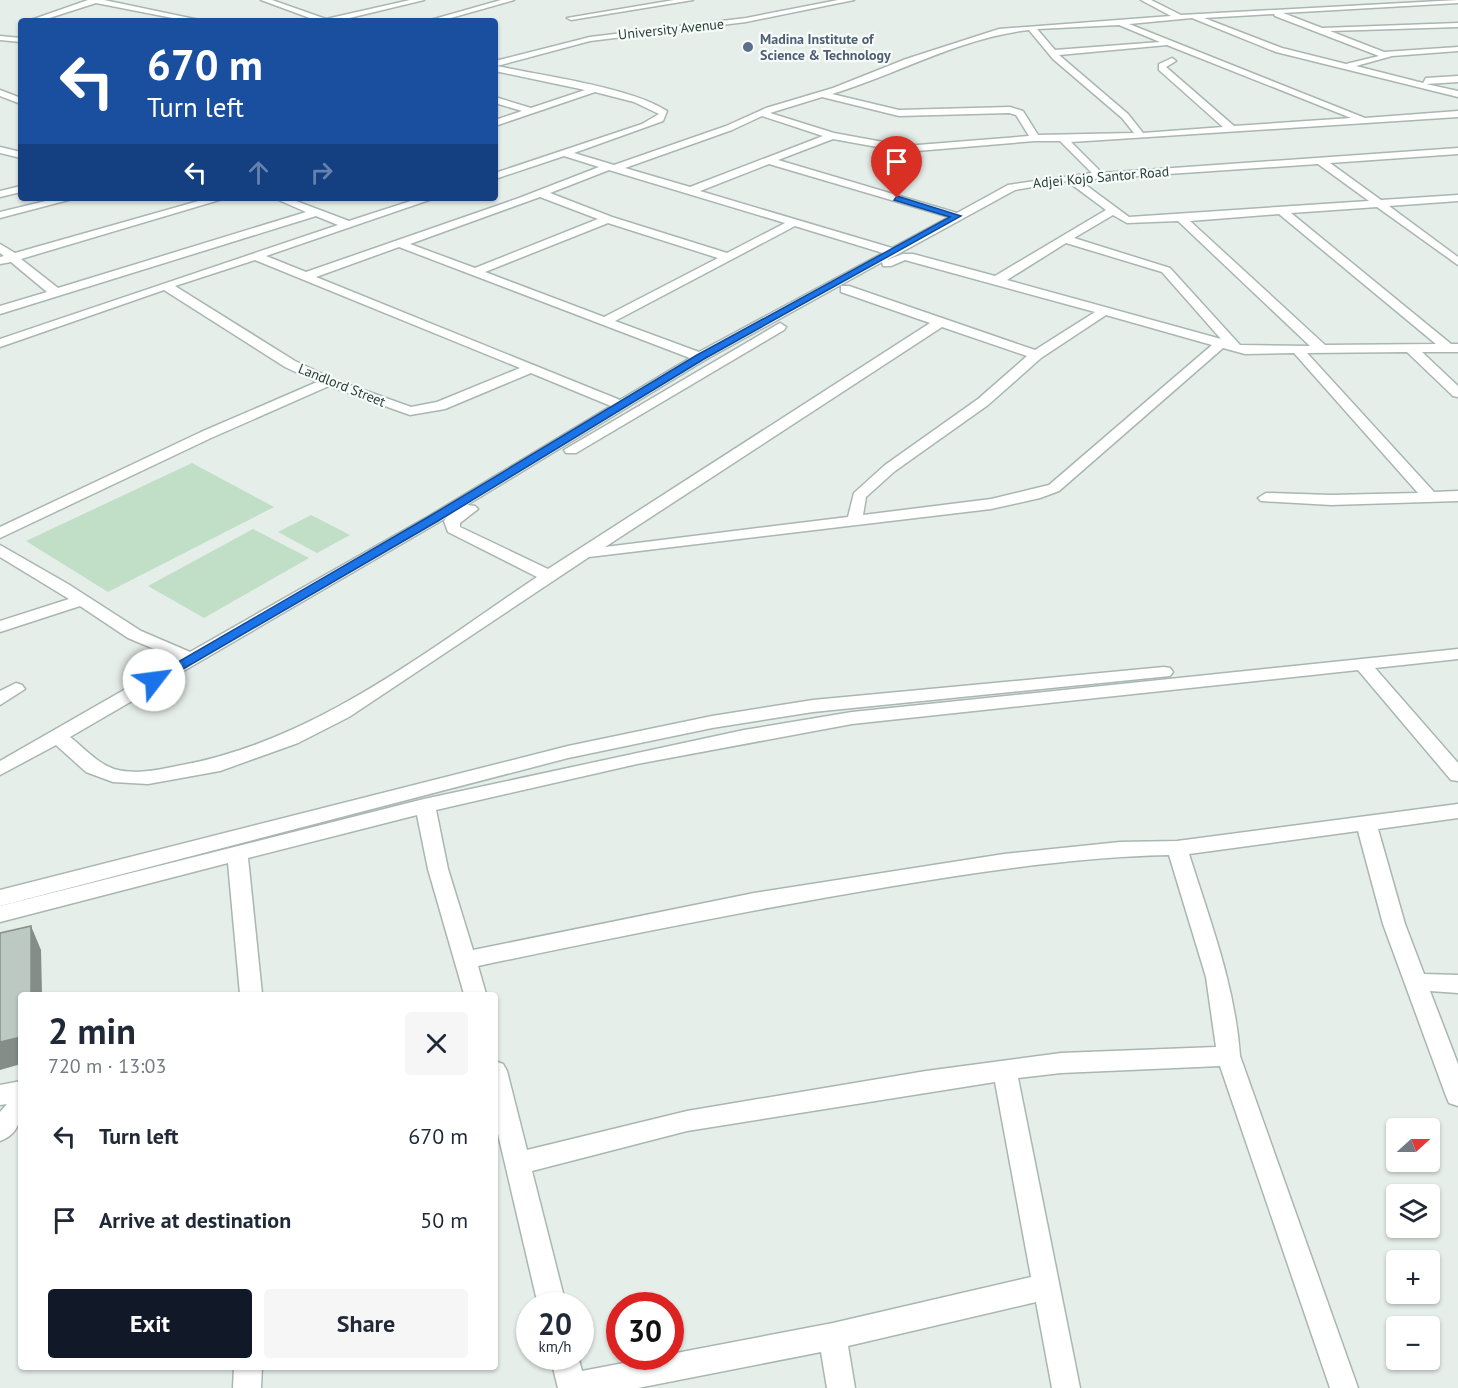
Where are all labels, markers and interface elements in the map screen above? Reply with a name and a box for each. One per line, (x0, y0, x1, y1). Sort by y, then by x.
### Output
street label: University Avenue (617, 14, 725, 44)
place label: Madina Institute of Science & Technology (760, 30, 891, 64)
text: 670 m (147, 37, 263, 92)
marker: Madina Institute of Science & Technology (741, 40, 755, 54)
icon: left (48, 42, 126, 120)
text: Turn left (147, 90, 244, 124)
pin (871, 136, 922, 198)
icon: arrive (880, 145, 913, 178)
icon: left (179, 156, 212, 189)
icon: ahead (242, 156, 275, 189)
icon: right (305, 156, 338, 189)
street label: Adjei Kojo Santor Road (1032, 162, 1170, 192)
street label: Landlord Street (296, 359, 388, 411)
position arrow (122, 648, 186, 712)
text: 2 min (48, 1007, 136, 1054)
button: close (405, 1012, 468, 1075)
text: 720 m · 13:03 (48, 1053, 166, 1079)
north arrow (1386, 1118, 1440, 1172)
map controls (1386, 1118, 1440, 1370)
icon: left (48, 1120, 81, 1153)
text: Turn left (99, 1122, 179, 1150)
text: 670 m (408, 1122, 468, 1150)
button: layers (1386, 1184, 1440, 1238)
icon: arrive (48, 1204, 81, 1237)
text: Arrive at destination (99, 1206, 291, 1234)
text: 50 m (420, 1206, 468, 1234)
button: + (1386, 1250, 1440, 1304)
button: Exit (48, 1289, 252, 1358)
button: Share (264, 1289, 468, 1358)
speed limit sign: 30 (606, 1292, 684, 1370)
text: 20 (538, 1304, 572, 1343)
button: − (1386, 1316, 1440, 1370)
text: km/h (539, 1337, 571, 1356)

